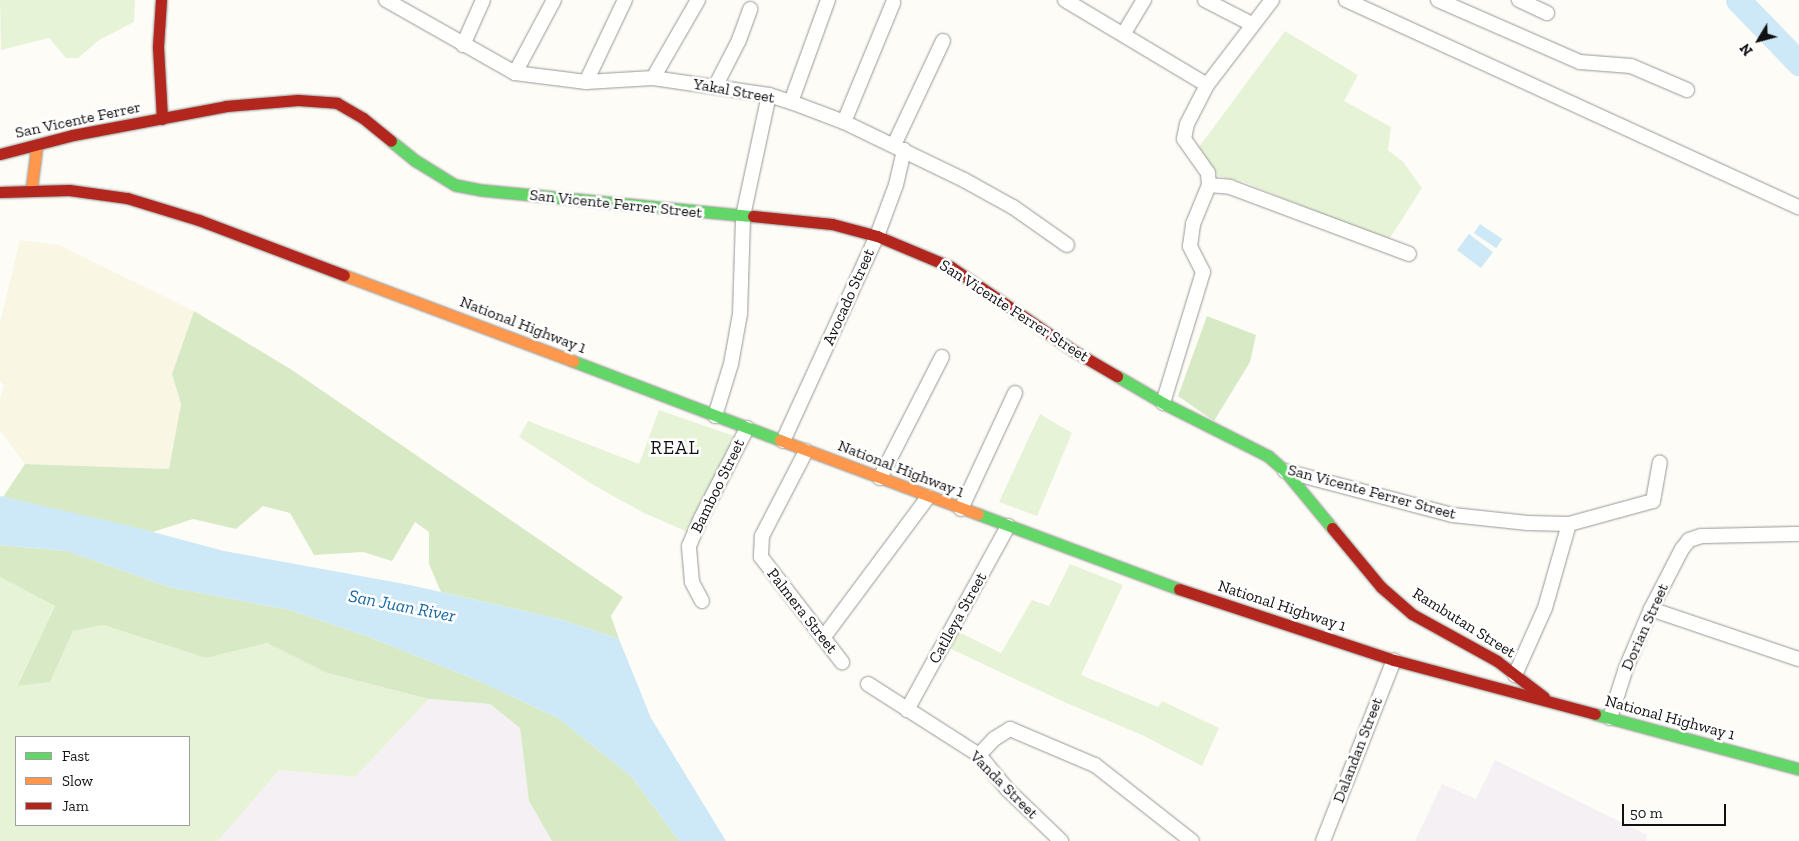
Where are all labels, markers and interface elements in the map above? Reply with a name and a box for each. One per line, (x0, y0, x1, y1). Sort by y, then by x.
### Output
north arrow (1734, 15, 1784, 65)
text: N (1737, 40, 1757, 59)
street label: Yakal Street (692, 74, 776, 108)
street label: San Vicente Ferrer (13, 97, 143, 143)
street label: San Vicente Ferrer Street (528, 185, 704, 223)
street label: Avocado Street (819, 246, 879, 348)
street label: San Vicente Ferrer Street (936, 255, 1092, 367)
street label: National Highway 1 (457, 292, 589, 358)
street label: Bamboo Street (687, 436, 749, 536)
street label: National Highway 1 (835, 436, 967, 502)
district label: REAL (650, 437, 700, 459)
street label: San Vicente Ferrer Street (1285, 460, 1459, 524)
street label: Palmera Street (763, 565, 841, 657)
street label: Catlleya Street (925, 569, 991, 667)
street label: National Highway 1 (1215, 576, 1349, 636)
street label: Dorian Street (1617, 580, 1673, 674)
street label: Rambutan Street (1409, 584, 1519, 662)
water label: San Juan River (346, 585, 458, 627)
street label: National Highway 1 (1603, 691, 1737, 745)
street label: Dalandan Street (1329, 694, 1387, 806)
legend (15, 736, 190, 826)
text: Fast (62, 747, 90, 765)
street label: Vanda Street (966, 747, 1042, 823)
text: Slow (62, 772, 93, 790)
scale bar (1624, 794, 1728, 826)
text: Jam (62, 797, 89, 815)
text: 50 m (1630, 804, 1663, 822)

